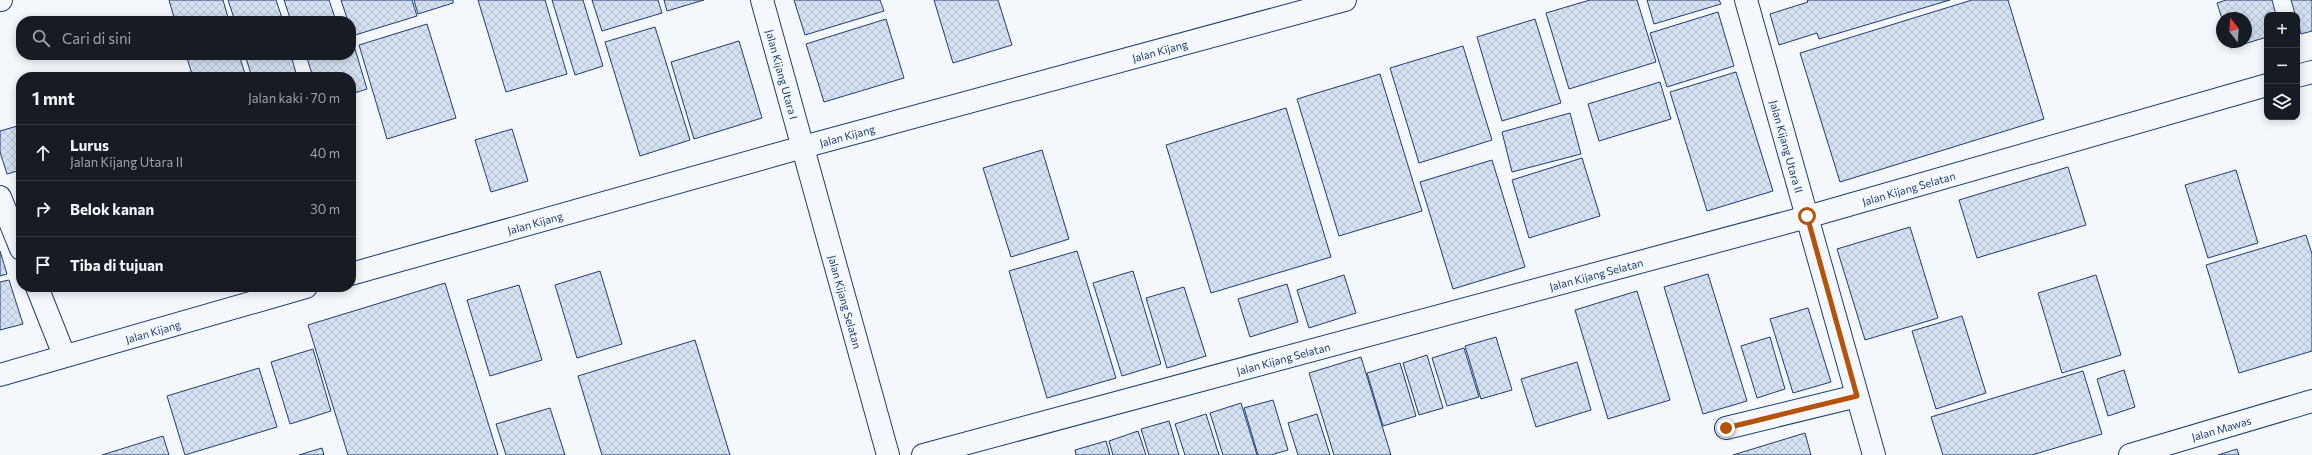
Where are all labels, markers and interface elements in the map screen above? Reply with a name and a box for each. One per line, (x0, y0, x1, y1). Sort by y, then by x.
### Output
north arrow (2216, 12, 2252, 48)
map controls (2264, 12, 2300, 120)
button: + (2264, 12, 2300, 48)
search box (16, 16, 356, 60)
icon: search (30, 27, 52, 49)
street label: Jalan Kijang Utara I (763, 28, 801, 121)
text: Cari di sini (62, 29, 131, 47)
street label: Jalan Kijang (1130, 37, 1189, 65)
button: − (2264, 48, 2300, 84)
button: layers (2264, 84, 2300, 120)
text: 1 mnt (32, 88, 75, 109)
text: Jalan kaki · 70 m (248, 90, 340, 106)
street label: Jalan Kijang Utara II (1767, 98, 1806, 194)
street label: Jalan Kijang (818, 121, 876, 150)
text: Lurus (70, 136, 109, 154)
icon: ahead (32, 142, 54, 164)
text: 40 m (310, 145, 340, 161)
text: Jalan Kijang Utara II (70, 154, 183, 170)
street label: Jalan Kijang Selatan (1860, 168, 1957, 208)
icon: right (32, 198, 54, 220)
text: Belok kanan (70, 200, 154, 218)
text: 30 m (310, 201, 340, 217)
route start (1798, 207, 1816, 225)
street label: Jalan Kijang (506, 208, 564, 237)
street label: Jalan Kijang Selatan (825, 253, 865, 350)
icon: arrive (32, 254, 54, 276)
street label: Jalan Kijang Selatan (1548, 255, 1644, 294)
text: Tiba di tujuan (70, 256, 164, 274)
street label: Jalan Kijang (124, 317, 182, 346)
street label: Jalan Kijang Selatan (1235, 339, 1331, 378)
street label: Jalan Mawas (2190, 413, 2252, 444)
route end (1717, 419, 1735, 437)

